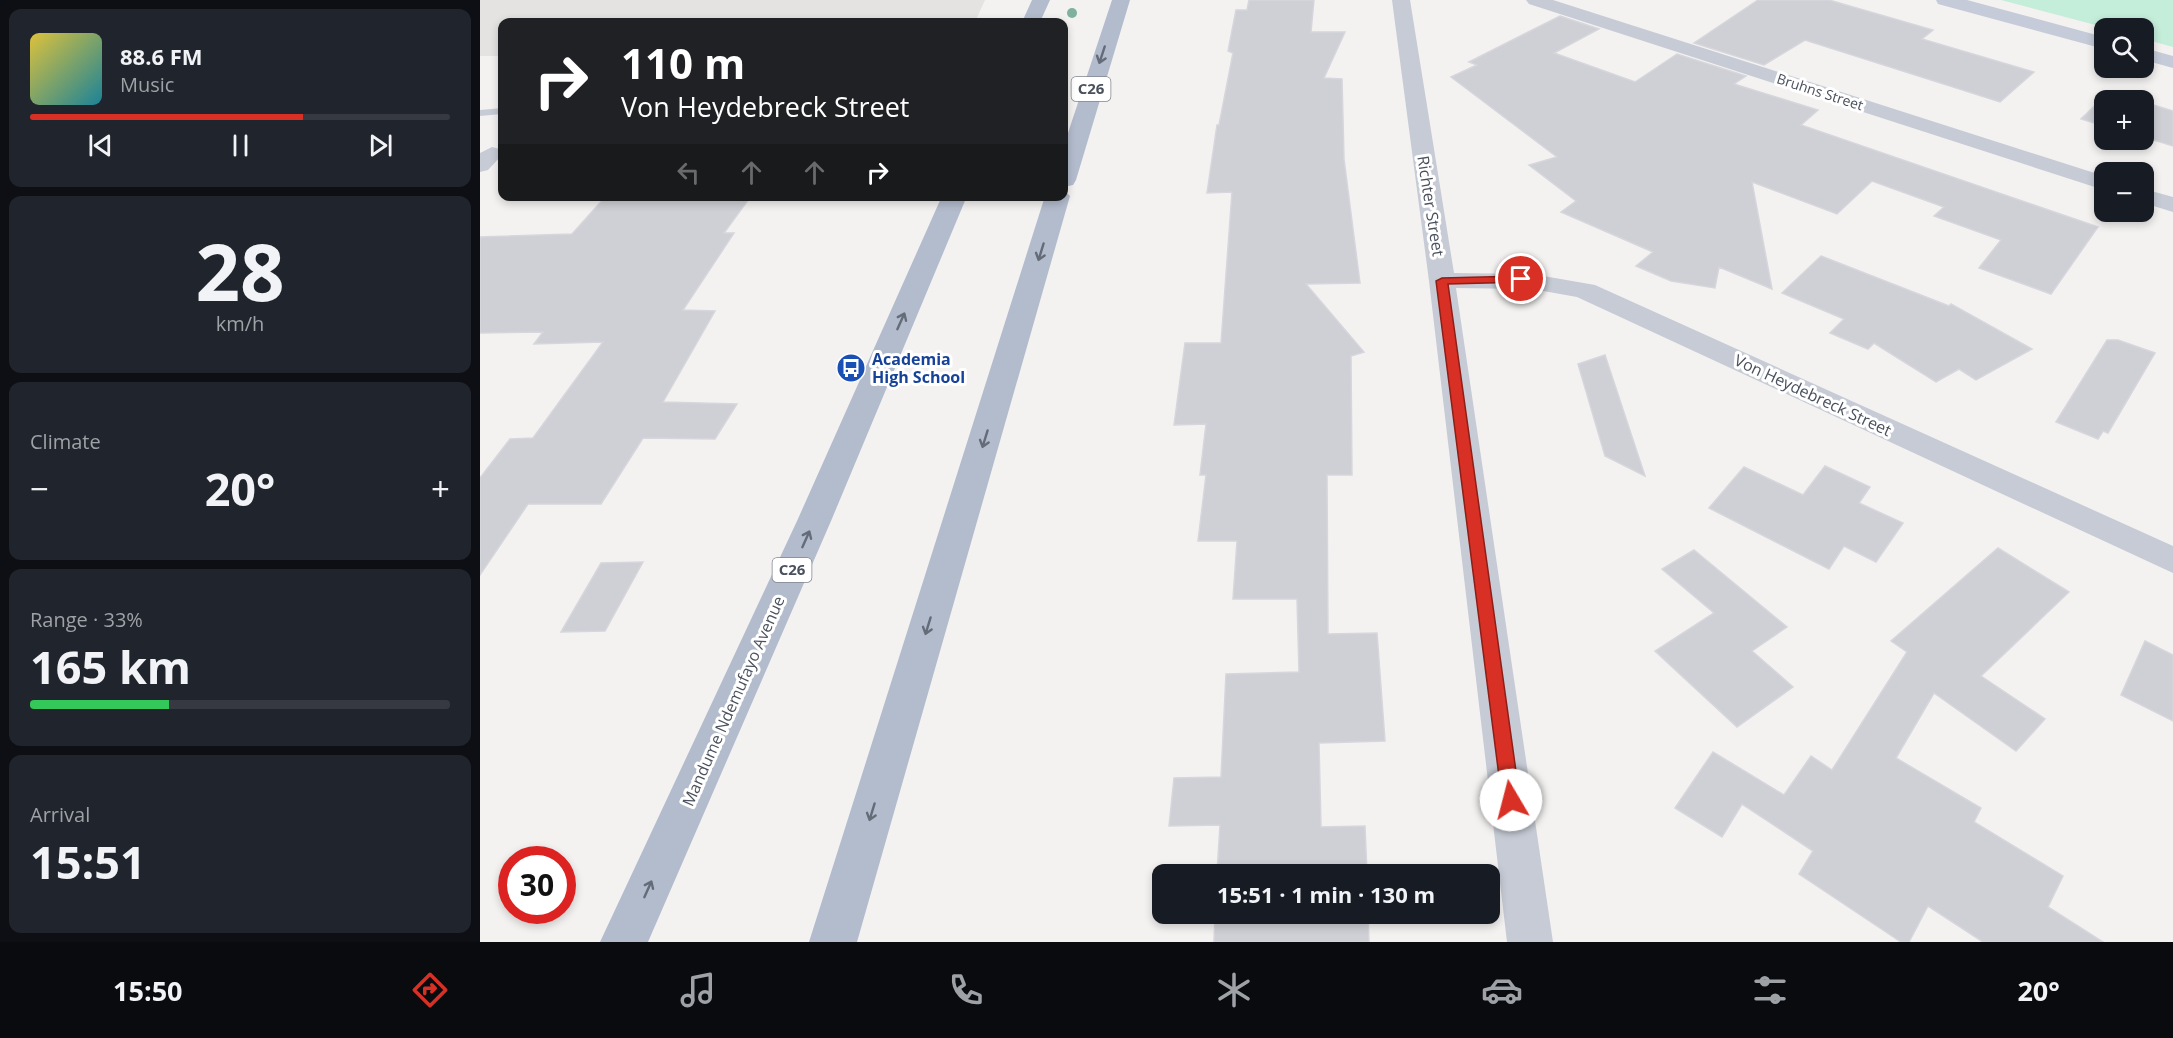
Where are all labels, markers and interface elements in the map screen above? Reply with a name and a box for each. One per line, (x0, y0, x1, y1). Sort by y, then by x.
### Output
map controls (2094, 18, 2154, 222)
button: search (2094, 18, 2154, 78)
text: 110 m (621, 34, 745, 91)
text: 88.6 FM (120, 41, 203, 71)
icon: right (522, 42, 600, 120)
one-way arrow (1096, 46, 1107, 64)
street label: Bruhns Street (1774, 69, 1866, 114)
text: Music (120, 71, 174, 98)
road number: C26 (1072, 77, 1110, 101)
text: Von Heydebreck Street (621, 88, 909, 125)
button: + (2094, 90, 2154, 150)
icon: previous (84, 129, 117, 162)
icon: pause (224, 129, 257, 162)
icon: next (364, 129, 397, 162)
street label: Richter Street (1412, 154, 1450, 258)
icon: left (672, 156, 705, 189)
icon: ahead (735, 156, 768, 189)
icon: ahead (798, 156, 831, 189)
icon: right (861, 156, 894, 189)
button: − (2094, 162, 2154, 222)
text: 28 (195, 218, 285, 324)
one-way arrow (1035, 243, 1046, 262)
pin (1495, 253, 1546, 304)
icon: arrive (1504, 262, 1537, 295)
text: km/h (216, 310, 264, 337)
one-way arrow (896, 313, 907, 331)
place label: Academia High School (872, 348, 965, 388)
street label: Von Heydebreck Street (1731, 349, 1895, 441)
bus stop icon: Academia High School (835, 352, 867, 384)
text: Climate (30, 428, 101, 455)
one-way arrow (979, 429, 990, 448)
text: 20° (205, 458, 275, 519)
text: − (30, 466, 49, 511)
text: + (431, 466, 450, 511)
one-way arrow (801, 530, 812, 548)
road number: C26 (772, 558, 812, 582)
street label: Mandume Ndemufayo Avenue (677, 592, 789, 810)
text: Range · 33% (30, 606, 143, 633)
one-way arrow (922, 616, 933, 635)
text: 165 km (30, 636, 191, 697)
position arrow (1479, 768, 1543, 832)
text: Arrival (30, 801, 90, 828)
one-way arrow (866, 802, 877, 821)
text: 15:51 (30, 831, 146, 892)
speed limit sign: 30 (498, 846, 576, 924)
text: 15:51 · 1 min · 130 m (1217, 879, 1435, 909)
one-way arrow (643, 880, 654, 898)
icon: directions (409, 969, 451, 1011)
icon: music (677, 969, 719, 1011)
icon: phone (945, 969, 987, 1011)
icon: climate (1213, 969, 1255, 1011)
icon: car (1481, 969, 1523, 1011)
icon: filters (1749, 969, 1791, 1011)
text: 15:50 (113, 972, 183, 1009)
text: 20° (2017, 972, 2060, 1009)

